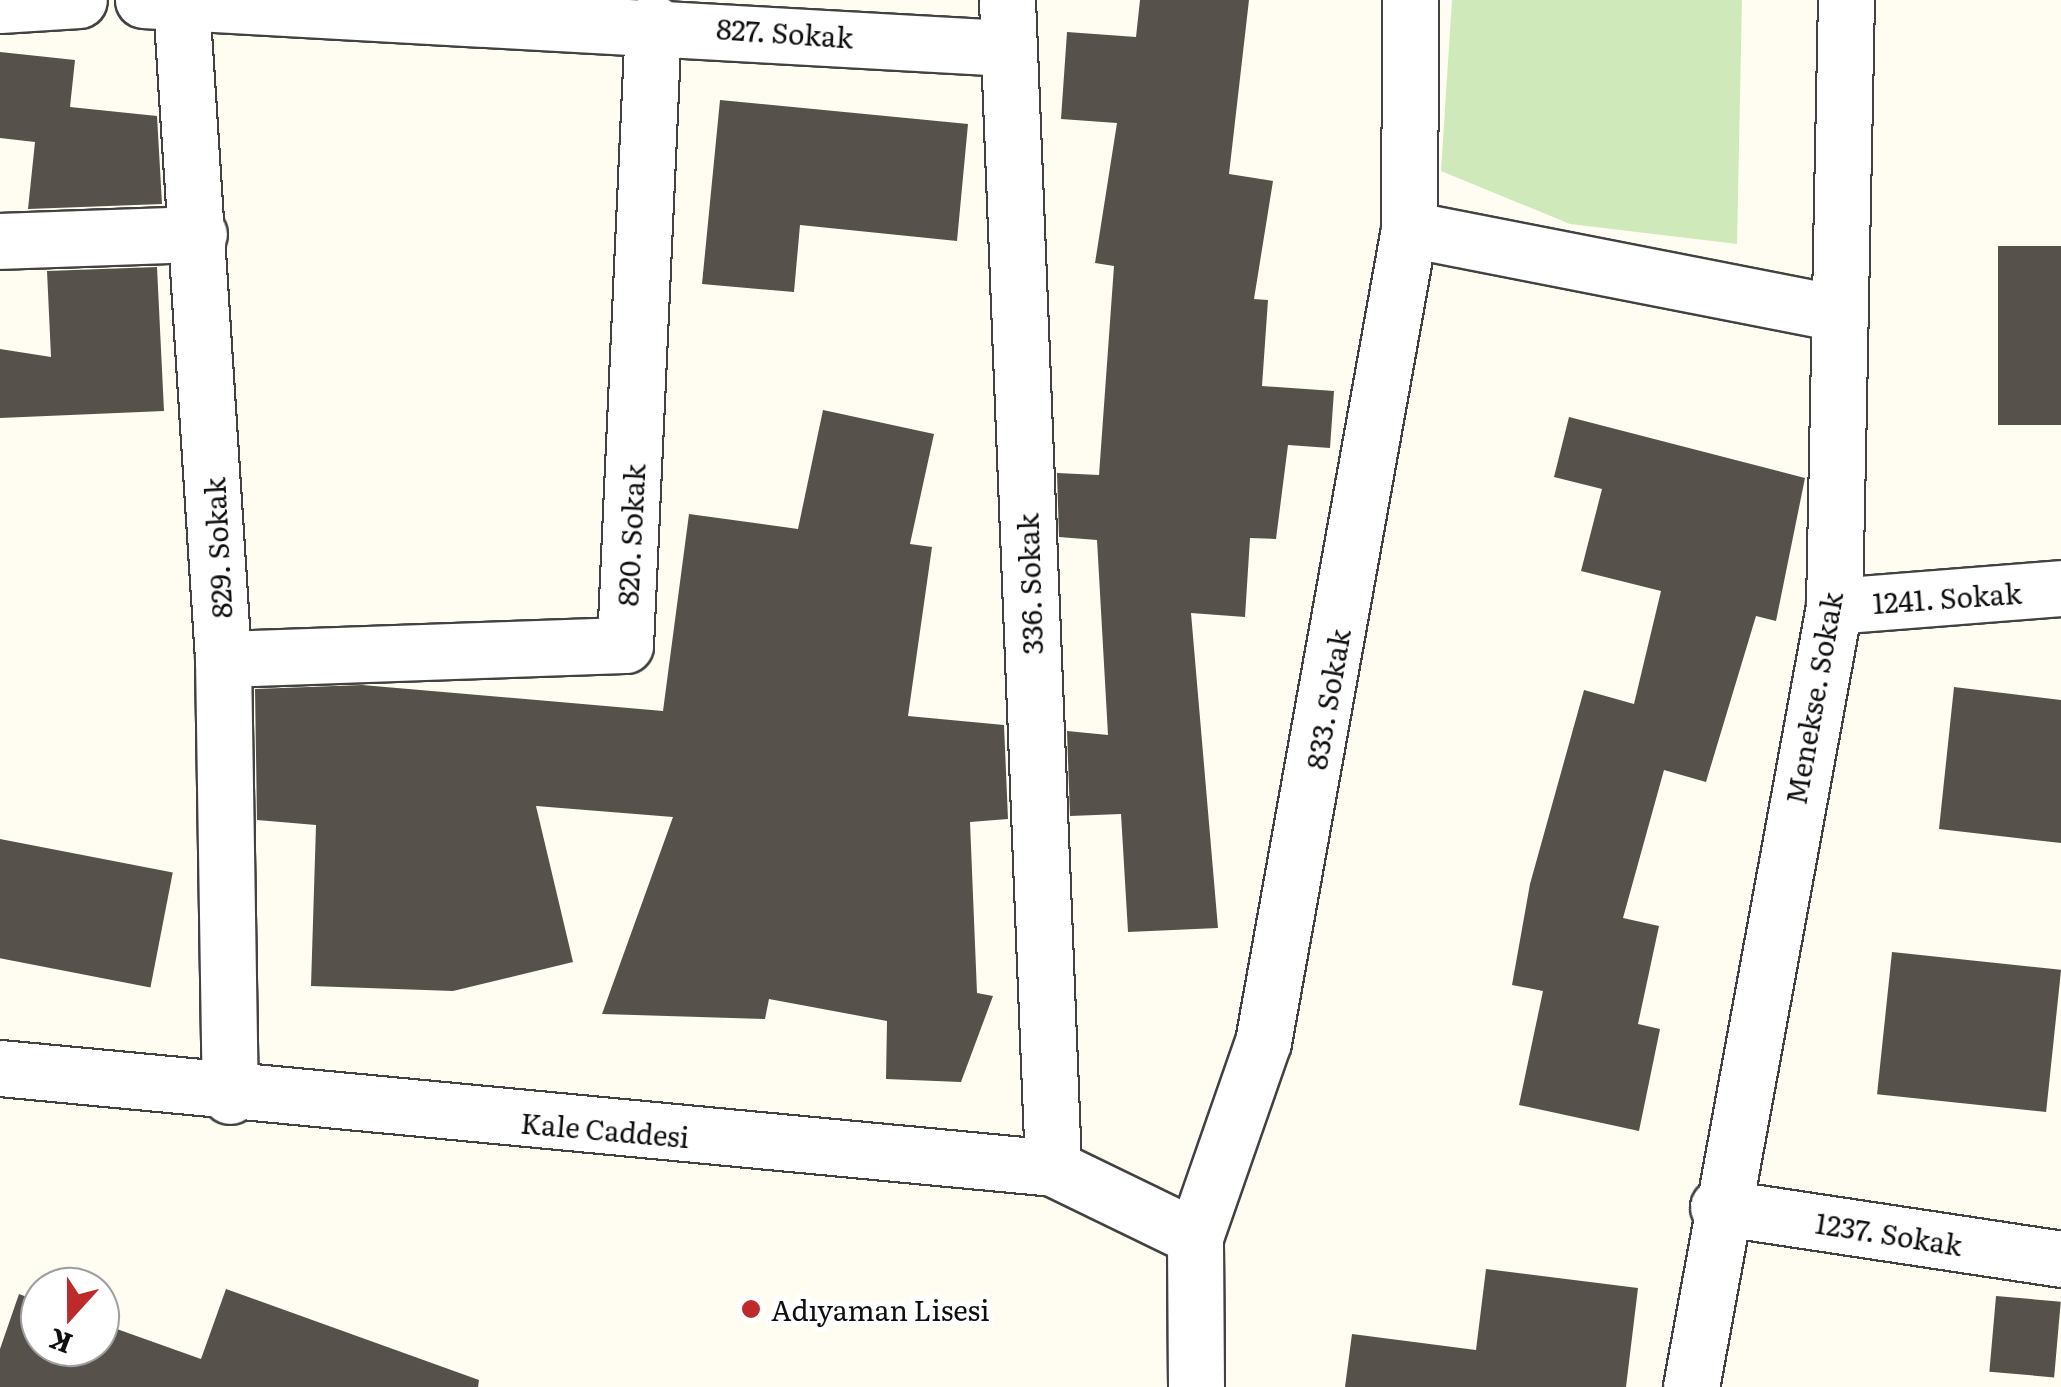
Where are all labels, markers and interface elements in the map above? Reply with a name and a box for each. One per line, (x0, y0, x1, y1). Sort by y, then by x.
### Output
street label: 827. Sokak (715, 10, 855, 54)
street label: 820. Sokak (610, 463, 650, 607)
street label: 829. Sokak (197, 477, 237, 619)
street label: 336. Sokak (1010, 513, 1048, 655)
street label: 1241. Sokak (1871, 575, 2023, 619)
street label: Menekse. Sokak (1778, 589, 1848, 807)
street label: 833. Sokak (1298, 626, 1356, 772)
street label: Kale Caddesi (519, 1105, 691, 1153)
street label: 1237. Sokak (1813, 1205, 1965, 1261)
north arrow (20, 1267, 120, 1367)
place label: Adıyaman Lisesi (771, 1292, 989, 1326)
marker: Adıyaman Lisesi (740, 1298, 762, 1320)
text: K (42, 1320, 78, 1367)

